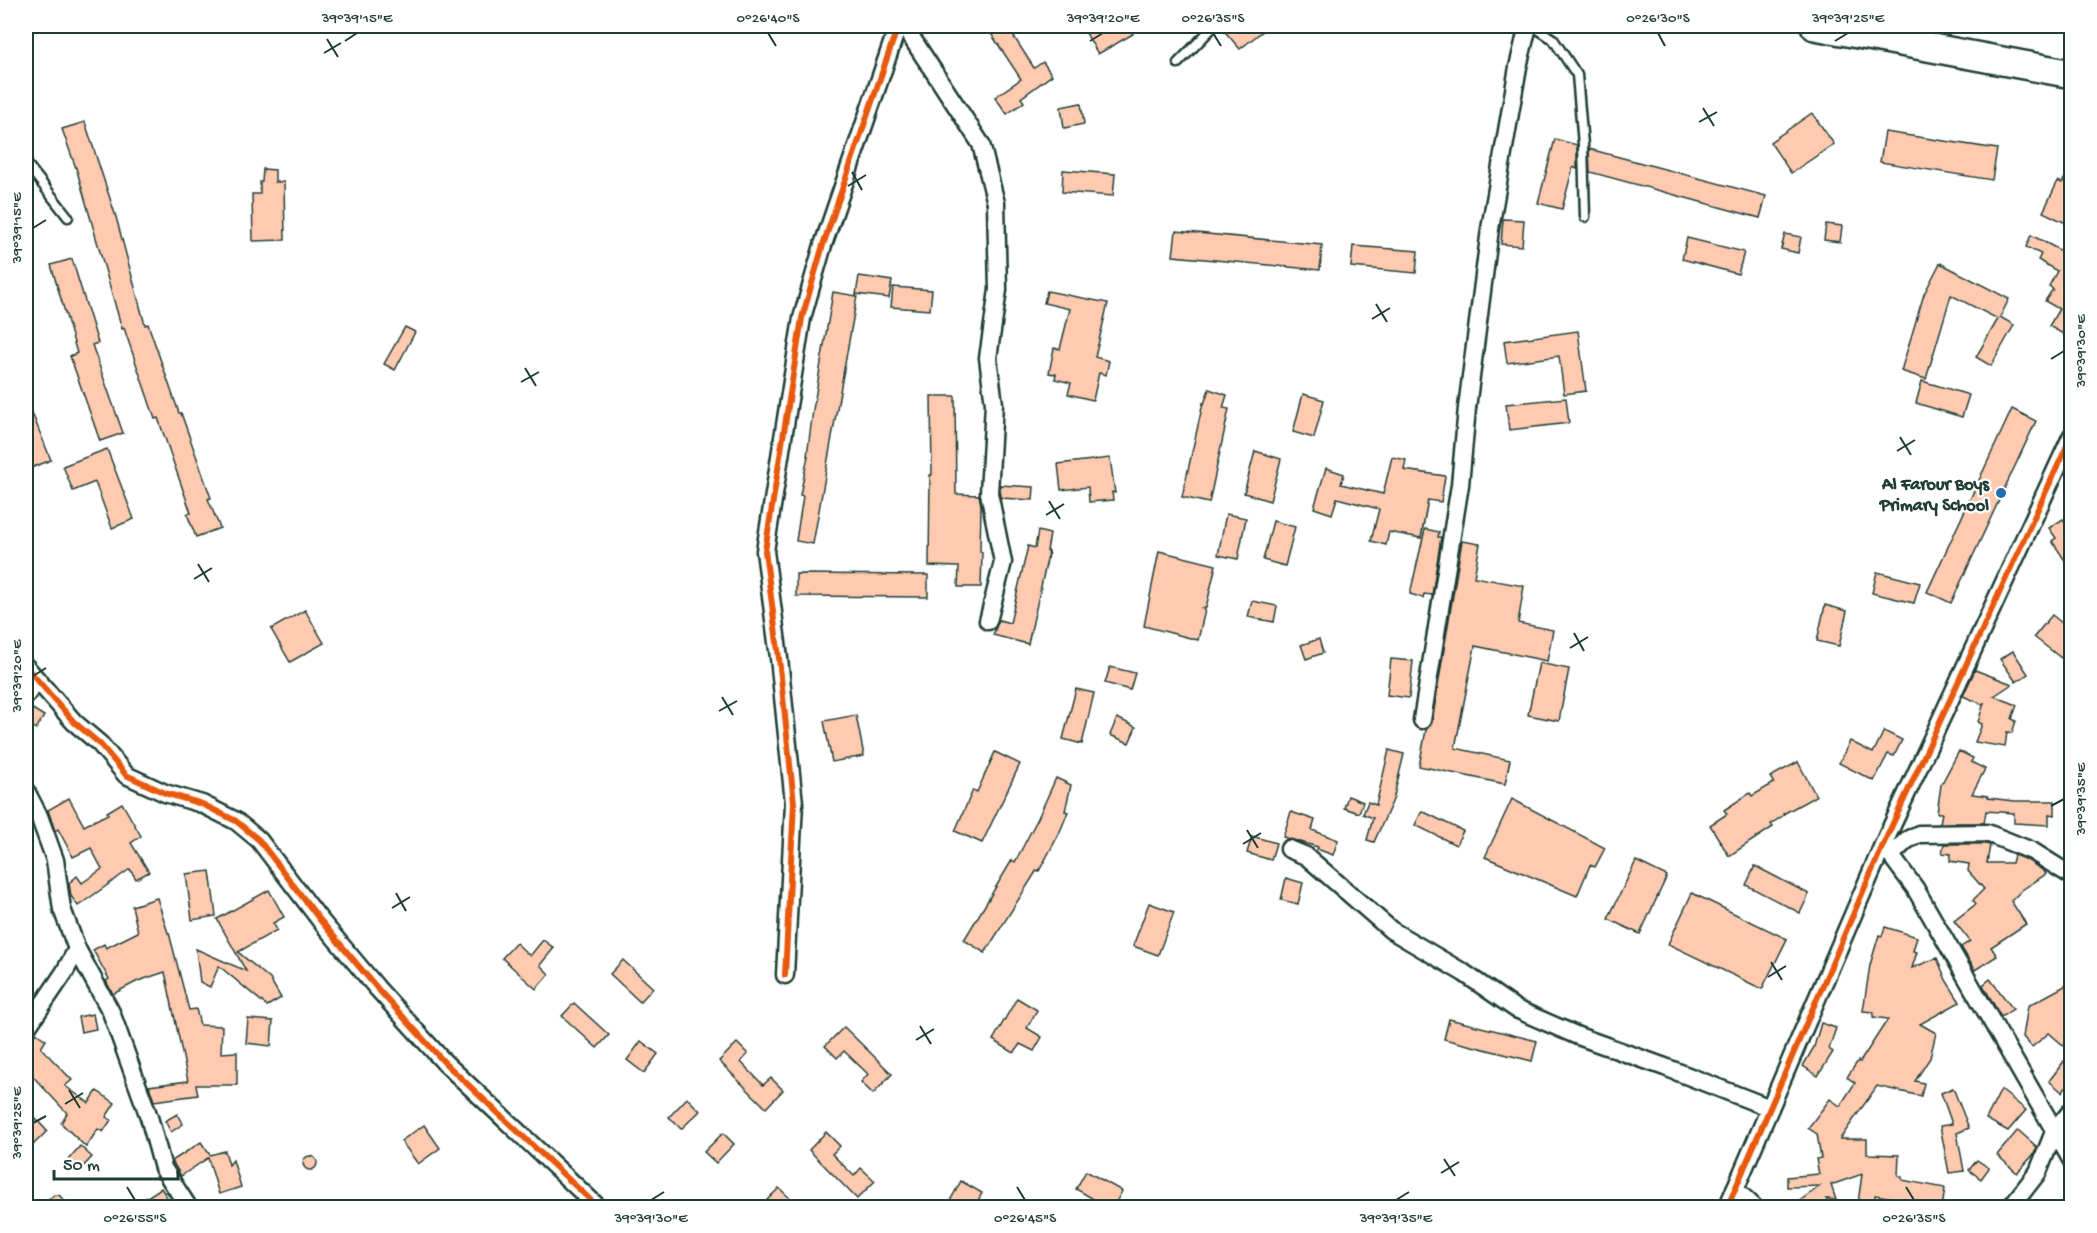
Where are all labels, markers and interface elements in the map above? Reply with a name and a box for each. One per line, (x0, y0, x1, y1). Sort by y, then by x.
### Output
text: 39°39'15"E (321, 10, 393, 28)
text: 0°26'40"S (737, 10, 799, 28)
text: 39°39'20"E (1066, 10, 1140, 28)
text: 0°26'35"S (1182, 10, 1244, 28)
text: 0°26'30"S (1626, 10, 1690, 28)
text: 39°39'25"E (1811, 10, 1885, 28)
text: 39°39'15"E (9, 192, 27, 264)
text: 39°39'30"E (2073, 314, 2091, 389)
place label: Al Farour Boys Primary School (1879, 475, 1990, 517)
marker: Al Farour Boys Primary School (1994, 486, 2008, 500)
text: 39°39'20"E (9, 639, 27, 713)
text: 39°39'35"E (2073, 762, 2091, 836)
text: 39°39'25"E (9, 1086, 27, 1160)
scale bar (54, 1143, 178, 1181)
text: 50 m (63, 1156, 100, 1177)
text: 0°26'55"S (104, 1210, 167, 1228)
text: 39°39'30"E (613, 1210, 688, 1228)
text: 0°26'45"S (994, 1210, 1056, 1228)
text: 39°39'35"E (1359, 1210, 1433, 1228)
text: 0°26'35"S (1883, 1210, 1945, 1228)

